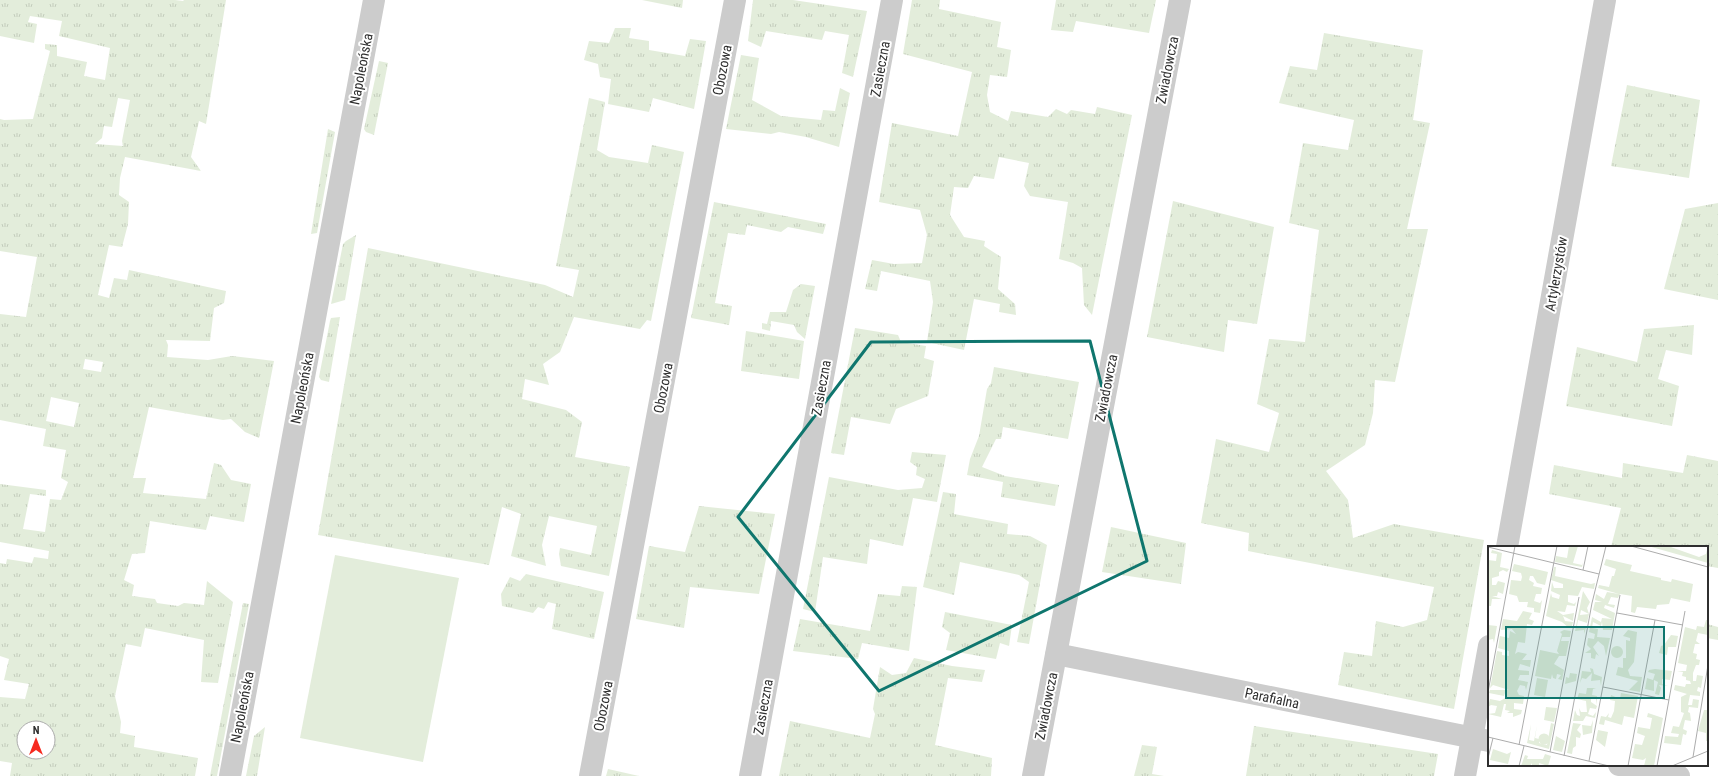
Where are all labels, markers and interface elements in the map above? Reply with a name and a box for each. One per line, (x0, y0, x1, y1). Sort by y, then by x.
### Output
street label: Napoleońska (346, 32, 376, 106)
street label: Zwiadowcza (1153, 35, 1181, 105)
street label: Zasieczna (867, 40, 893, 98)
street label: Obozowa (709, 43, 735, 97)
street label: Artylerzystów (1542, 236, 1570, 312)
street label: Napoleońska (287, 351, 317, 425)
street label: Zwiadowcza (1092, 353, 1120, 423)
street label: Zasieczna (808, 359, 834, 417)
street label: Obozowa (650, 361, 676, 415)
inset map (1488, 546, 1708, 766)
street label: Napoleońska (227, 670, 257, 744)
street label: Zwiadowcza (1032, 671, 1060, 741)
street label: Zasieczna (750, 678, 776, 736)
street label: Obozowa (590, 679, 616, 733)
street label: Parafialna (1243, 684, 1301, 712)
north arrow (16, 720, 56, 760)
text: N (33, 724, 40, 737)

